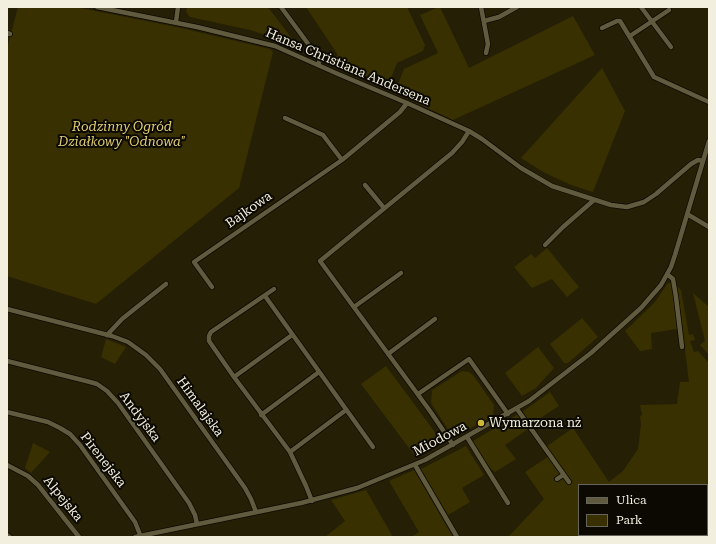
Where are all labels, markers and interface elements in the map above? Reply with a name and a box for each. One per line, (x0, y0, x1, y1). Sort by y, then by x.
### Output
street label: Hansa Christiana Andersena (263, 25, 433, 109)
park label: Rodzinny Ogród Działkowy "Odnowa" (58, 119, 186, 150)
street label: Bajkowa (223, 188, 275, 232)
street label: Himalajska (173, 374, 227, 440)
street label: Andyjska (116, 389, 164, 445)
place label: Wymarzona nż (489, 415, 581, 431)
street label: Miodowa (411, 418, 469, 460)
marker: Wymarzona nż (476, 418, 486, 428)
street label: Pirenejska (77, 429, 129, 491)
street label: Alpejska (40, 473, 86, 525)
legend (578, 484, 708, 536)
text: Ulica (616, 493, 646, 507)
text: Park (616, 513, 642, 527)

